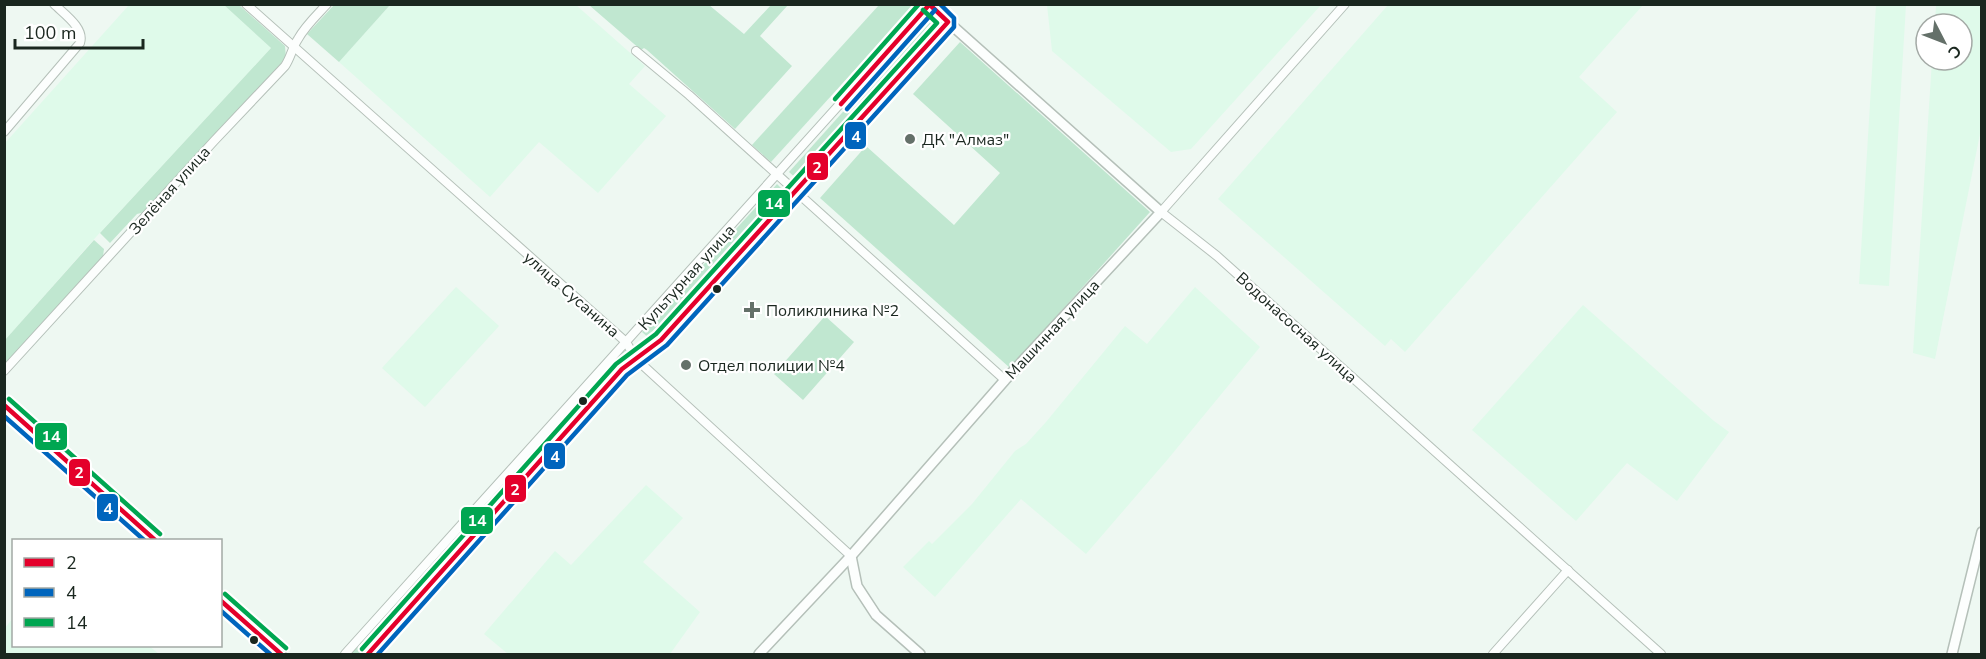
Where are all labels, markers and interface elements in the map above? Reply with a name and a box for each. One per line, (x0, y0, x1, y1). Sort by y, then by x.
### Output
scale bar (15, 12, 142, 50)
north arrow (1914, 12, 1974, 72)
text: 100 m (24, 21, 76, 45)
text: С (1943, 40, 1966, 63)
line badge: 4 (844, 121, 867, 150)
text: 4 (851, 126, 861, 148)
place label: ДК "Алмаз" (922, 129, 1009, 151)
marker: ДК "Алмаз" (903, 132, 917, 146)
street label: Зелёная улица (124, 142, 215, 240)
line badge: 2 (806, 152, 829, 181)
text: 2 (812, 157, 822, 179)
line badge: 14 (757, 189, 791, 218)
text: 14 (764, 193, 784, 215)
street label: Культурная улица (633, 220, 740, 335)
street label: улица Сусанина (519, 247, 624, 343)
street label: Водонасосная улица (1231, 267, 1362, 388)
street label: Машинная улица (1001, 275, 1105, 384)
unlabelled marker (711, 283, 723, 295)
place label: Поликлиника №2 (766, 300, 899, 322)
marker: Поликлиника №2 (743, 301, 761, 319)
place label: Отдел полиции №4 (698, 355, 845, 377)
marker: Отдел полиции №4 (679, 358, 693, 372)
unlabelled marker (577, 395, 589, 407)
line badge: 14 (34, 422, 68, 451)
text: 14 (41, 426, 61, 448)
line badge: 4 (543, 442, 566, 470)
text: 4 (550, 446, 560, 468)
line badge: 2 (68, 458, 91, 487)
text: 2 (74, 462, 84, 484)
line badge: 2 (504, 474, 527, 503)
text: 2 (510, 479, 520, 501)
line badge: 4 (96, 493, 119, 522)
text: 4 (103, 498, 113, 520)
line badge: 14 (460, 506, 494, 535)
text: 14 (467, 510, 487, 532)
legend (12, 539, 222, 647)
text: 2 (66, 551, 77, 575)
text: 4 (66, 581, 77, 605)
text: 14 (66, 611, 88, 635)
unlabelled marker (248, 634, 260, 646)

